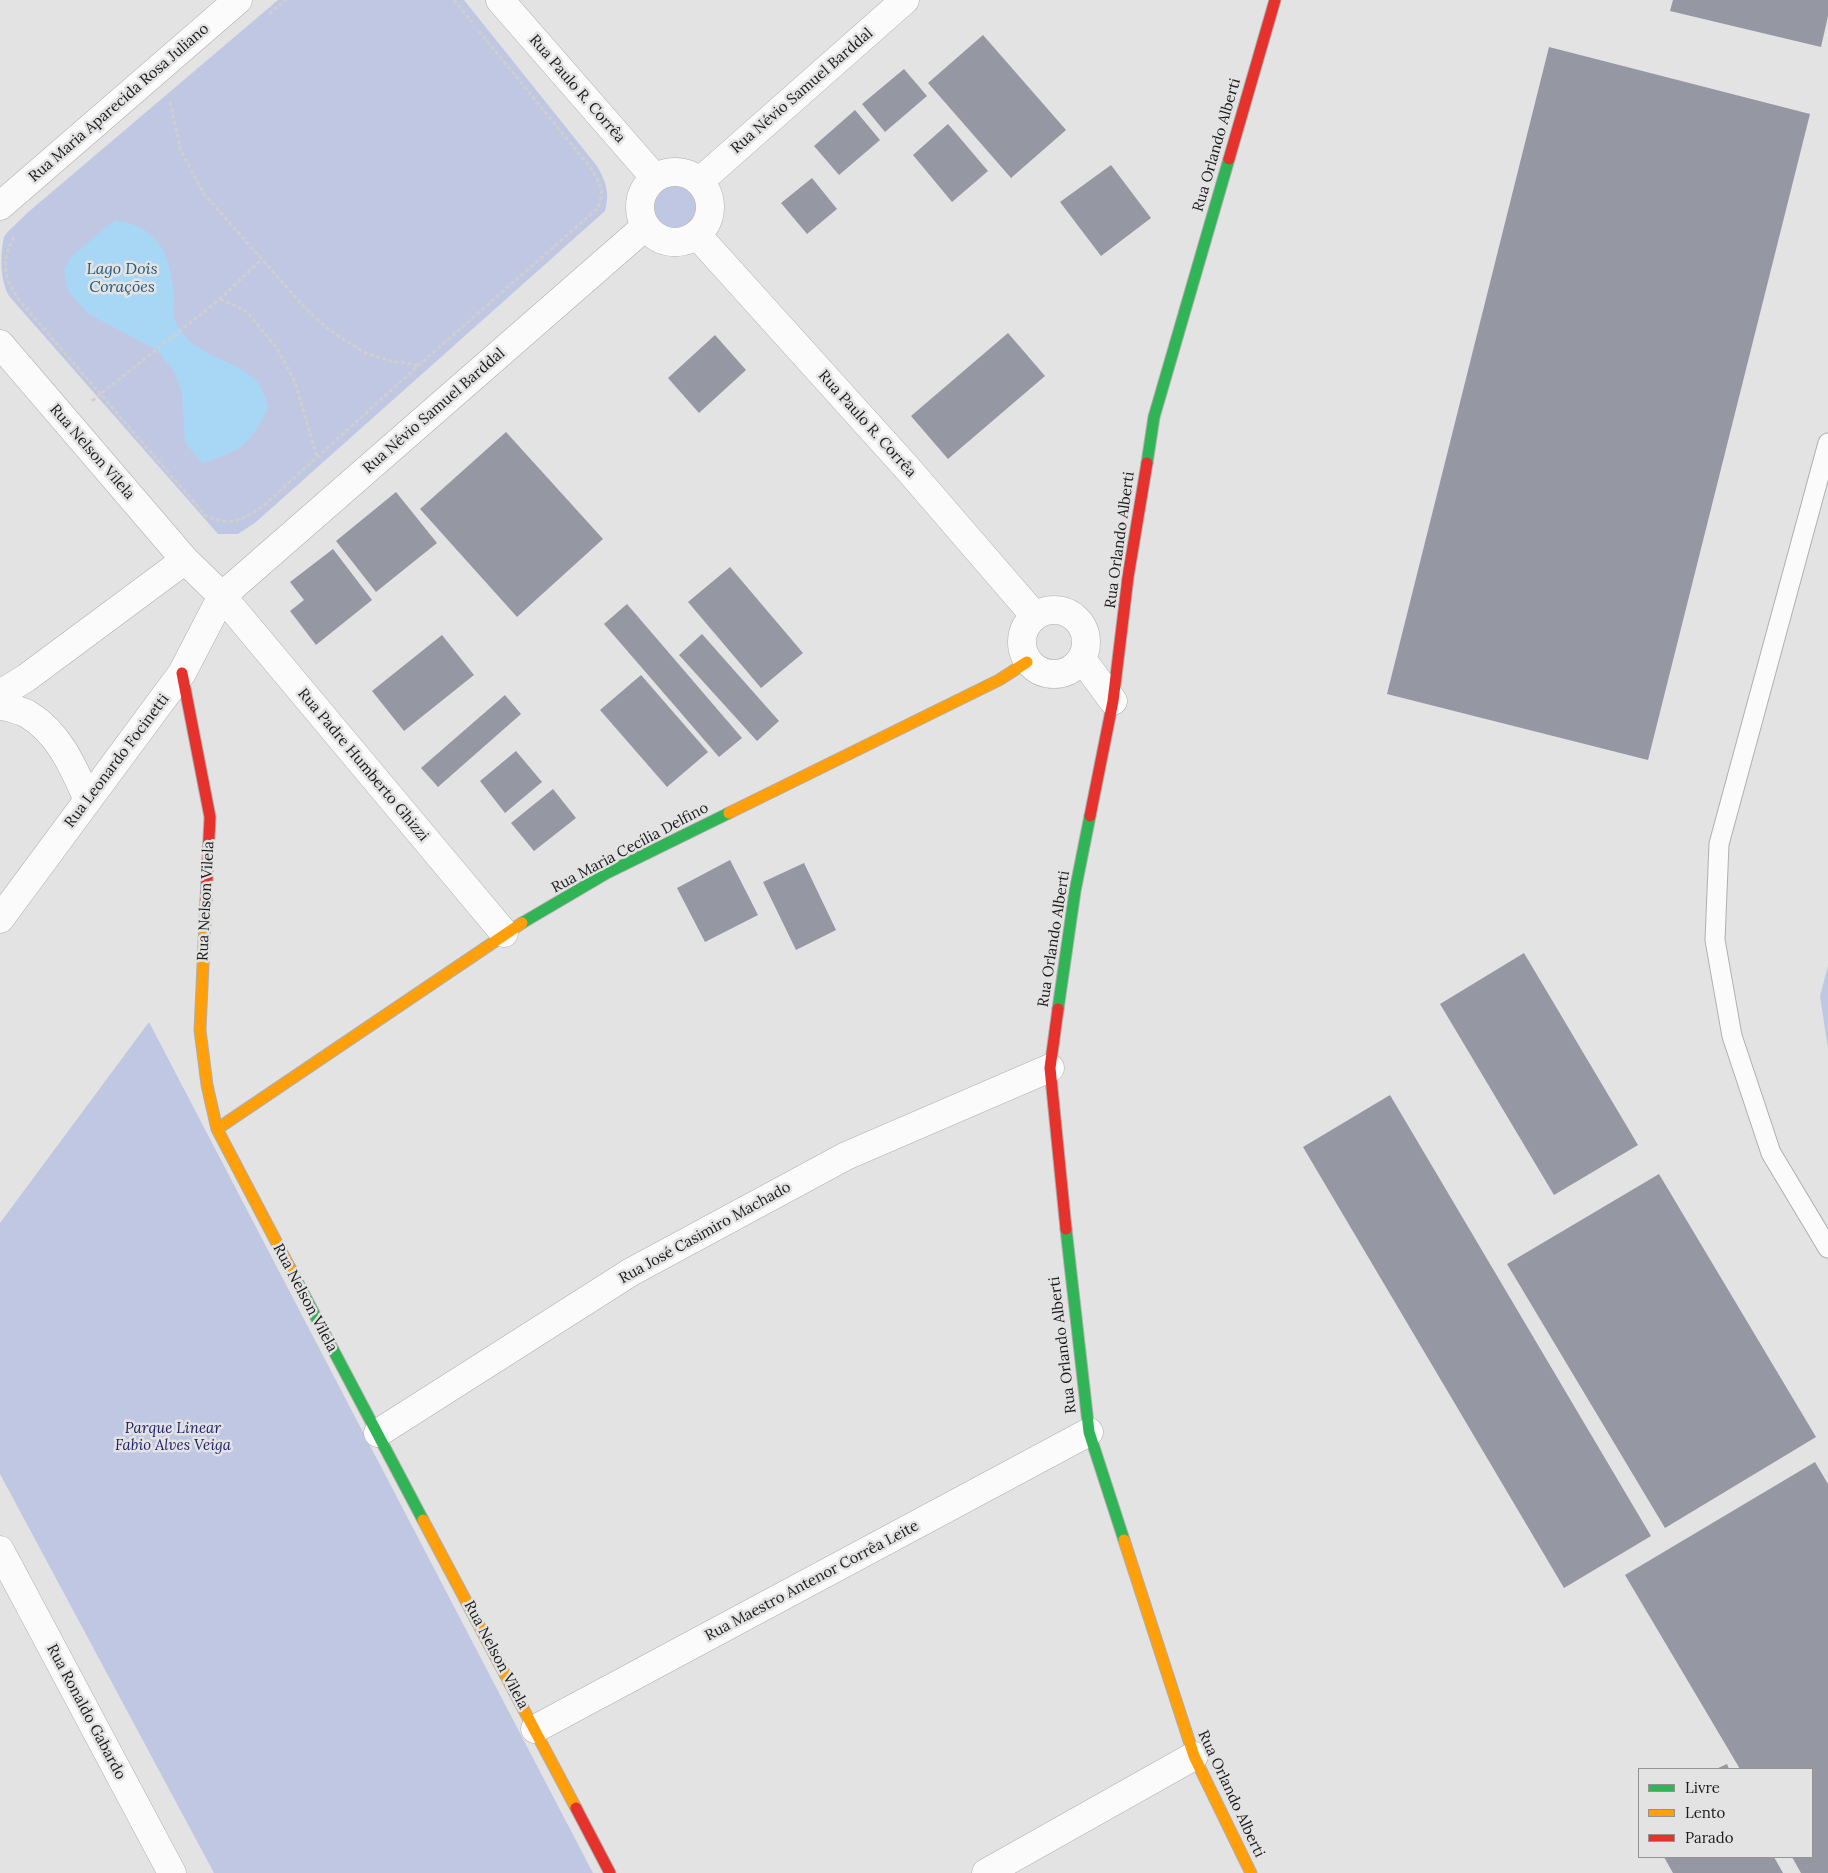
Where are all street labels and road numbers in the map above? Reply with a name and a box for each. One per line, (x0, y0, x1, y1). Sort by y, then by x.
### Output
street label: Rua Maria Aparecida Rosa Juliano (25, 20, 213, 186)
street label: Rua Névio Samuel Barddal (727, 25, 877, 157)
street label: Rua Paulo R. Corrêa (525, 31, 629, 147)
street label: Rua Orlando Alberti (1189, 76, 1245, 214)
street label: Rua Névio Samuel Barddal (359, 345, 509, 477)
street label: Rua Paulo R. Corrêa (814, 367, 920, 481)
street label: Rua Nelson Vilela (46, 401, 138, 503)
street label: Rua Orlando Alberti (1101, 470, 1139, 610)
street label: Rua Padre Humberto Ghizzi (294, 685, 432, 845)
street label: Rua Leonardo Focinetti (61, 691, 173, 831)
street label: Rua Maria Cecília Delfino (548, 799, 712, 897)
street label: Rua Nelson Vilela (194, 841, 218, 961)
street label: Rua Orlando Alberti (1034, 869, 1074, 1009)
street label: Rua José Casimiro Machado (616, 1178, 794, 1288)
street label: Rua Nelson Vilela (269, 1241, 341, 1355)
street label: Rua Orlando Alberti (1046, 1275, 1080, 1415)
street label: Rua Maestro Antenor Corrêa Leite (702, 1517, 922, 1645)
street label: Rua Nelson Vilela (460, 1598, 532, 1712)
street label: Rua Ronaldo Gabardo (43, 1641, 129, 1783)
street label: Rua Orlando Alberti (1194, 1728, 1268, 1860)

